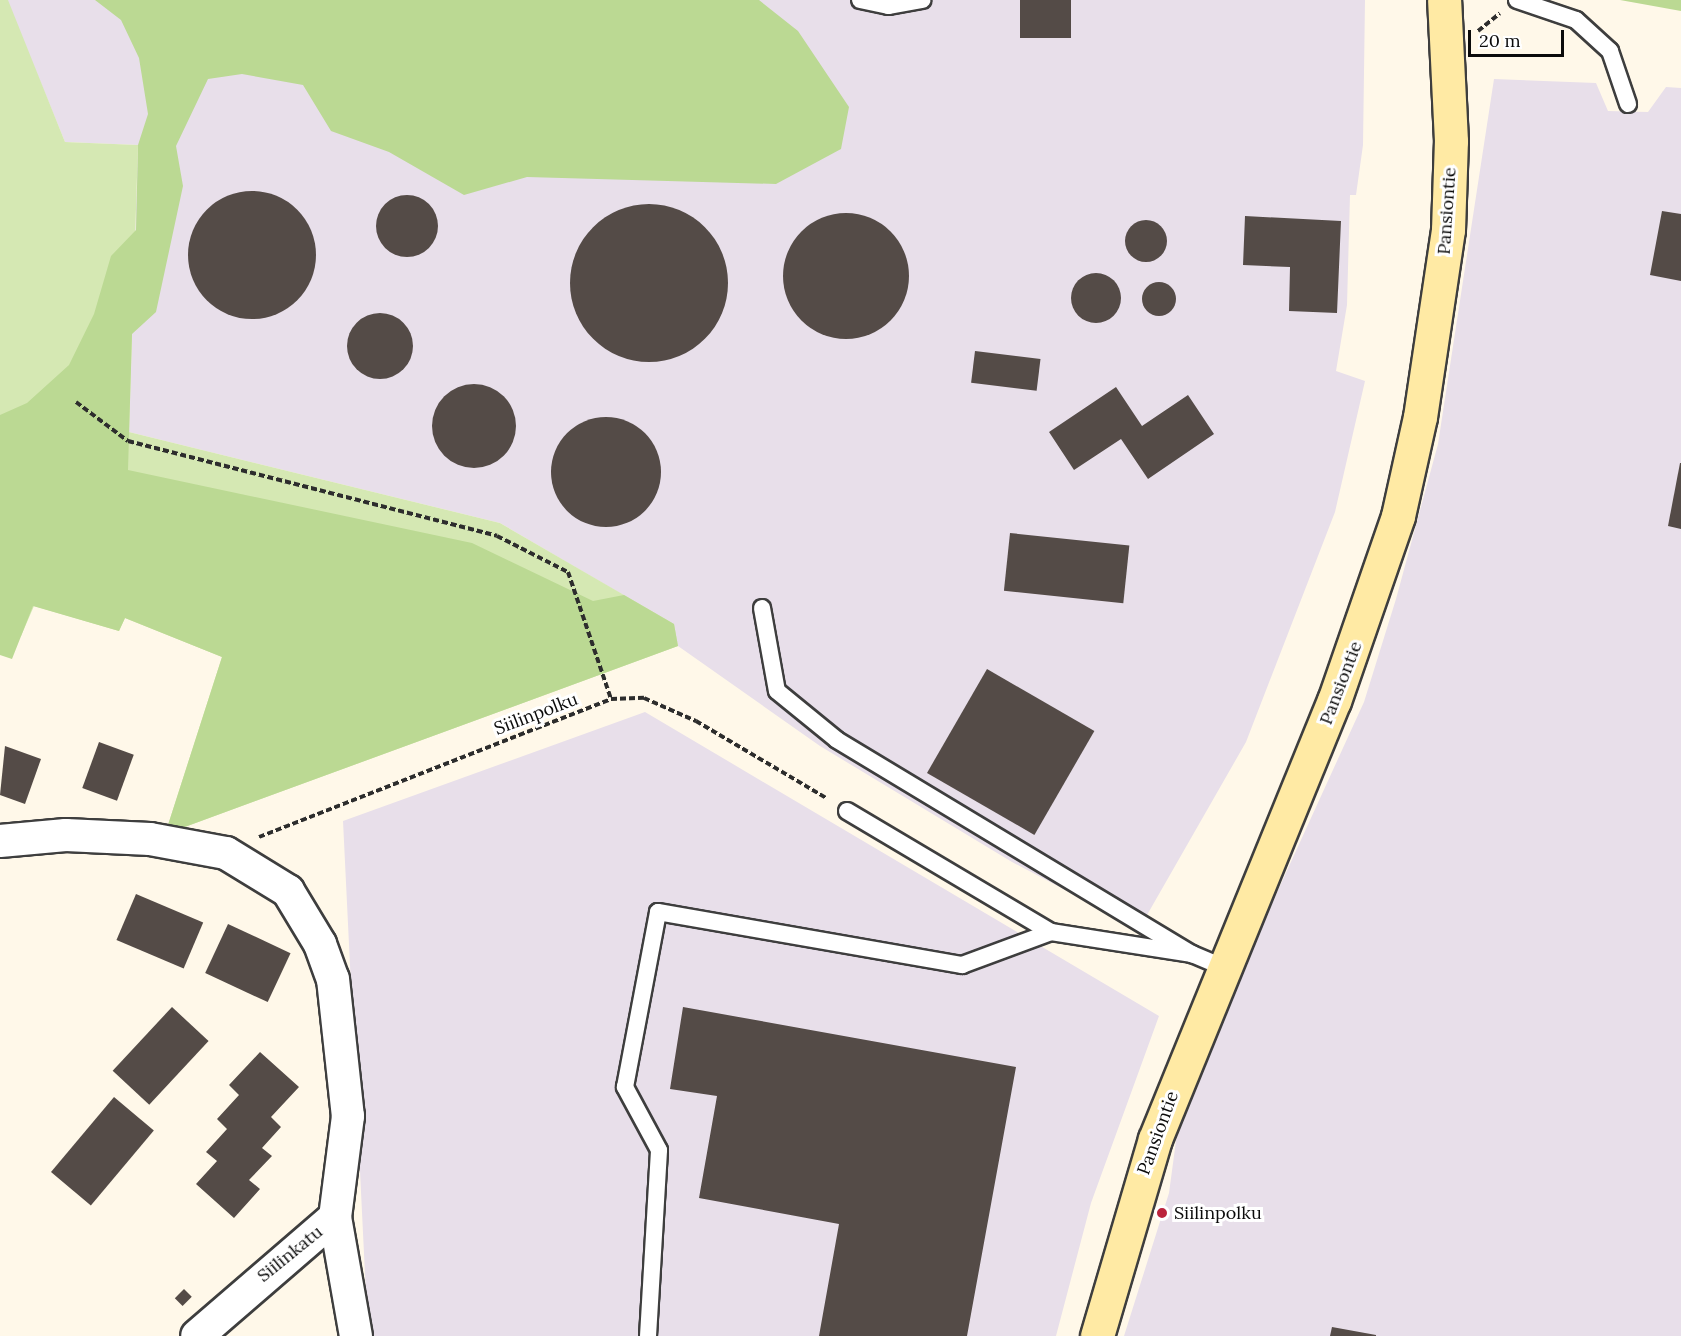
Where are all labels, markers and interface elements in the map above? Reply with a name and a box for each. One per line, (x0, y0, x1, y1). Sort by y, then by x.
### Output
scale bar (1471, 18, 1567, 56)
text: 20 m (1479, 29, 1521, 52)
street label: Pansiontie (1433, 167, 1461, 255)
street label: Pansiontie (1315, 638, 1367, 728)
street label: Siilinpolku (491, 688, 581, 740)
street label: Pansiontie (1133, 1088, 1183, 1178)
place label: Siilinpolku (1174, 1202, 1262, 1224)
marker: Siilinpolku (1155, 1206, 1169, 1220)
street label: Siilinkatu (253, 1221, 327, 1287)

